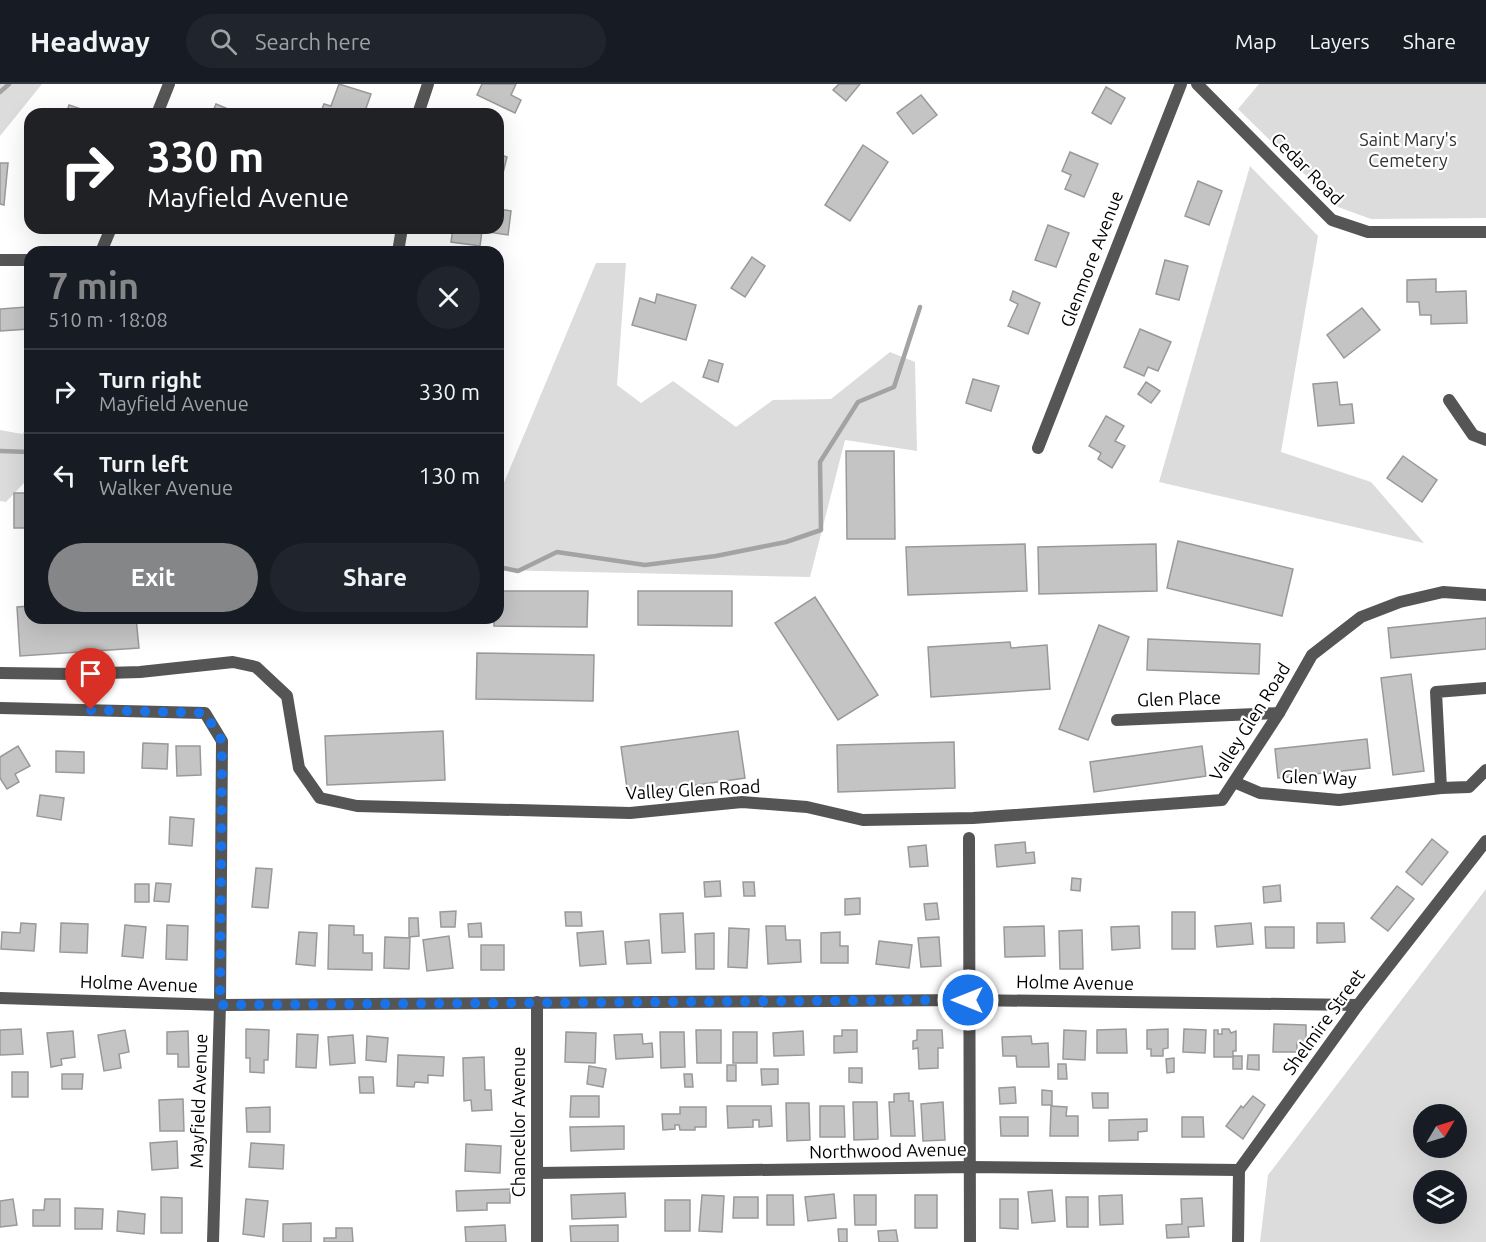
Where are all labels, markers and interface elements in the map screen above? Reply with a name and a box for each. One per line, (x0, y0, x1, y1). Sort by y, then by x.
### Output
search box (186, 14, 606, 68)
icon: search (207, 25, 240, 58)
text: Headway (30, 26, 150, 57)
text: Search here (255, 29, 371, 54)
text: Map (1235, 29, 1276, 53)
text: Layers (1309, 29, 1370, 53)
text: Share (1403, 29, 1456, 53)
street label: Cedar Road (1268, 128, 1348, 208)
park label: Saint Mary's Cemetery (1359, 129, 1457, 170)
icon: right (48, 132, 126, 210)
text: 330 m (147, 133, 264, 180)
text: Mayfield Avenue (147, 182, 349, 212)
street label: Glenmore Avenue (1056, 188, 1126, 330)
text: 7 min (48, 265, 139, 306)
button: close (417, 266, 480, 329)
text: 510 m · 18:08 (48, 308, 168, 331)
text: Turn right (99, 367, 201, 392)
icon: right (48, 375, 81, 408)
text: 330 m (419, 379, 480, 404)
text: Mayfield Avenue (99, 392, 249, 415)
text: Turn left (99, 451, 189, 476)
icon: left (48, 459, 81, 492)
text: 130 m (419, 463, 480, 488)
text: Walker Avenue (99, 476, 233, 499)
button: Exit (48, 543, 258, 612)
button: Share (270, 543, 480, 612)
pin (65, 648, 116, 710)
icon: arrive (74, 657, 107, 690)
street label: Valley Glen Road (1205, 659, 1293, 784)
street label: Glen Place (1137, 687, 1221, 709)
street label: Glen Way (1281, 766, 1357, 788)
street label: Valley Glen Road (625, 775, 761, 803)
street label: Shelmire Street (1278, 965, 1368, 1078)
position arrow (936, 968, 1000, 1032)
street label: Holme Avenue (80, 971, 198, 995)
street label: Holme Avenue (1016, 971, 1134, 993)
street label: Mayfield Avenue (186, 1033, 210, 1169)
street label: Chancellor Avenue (508, 1047, 528, 1197)
north arrow (1413, 1104, 1467, 1158)
map controls (1413, 1104, 1467, 1224)
street label: Northwood Avenue (809, 1139, 967, 1161)
button: layers (1413, 1170, 1467, 1224)

